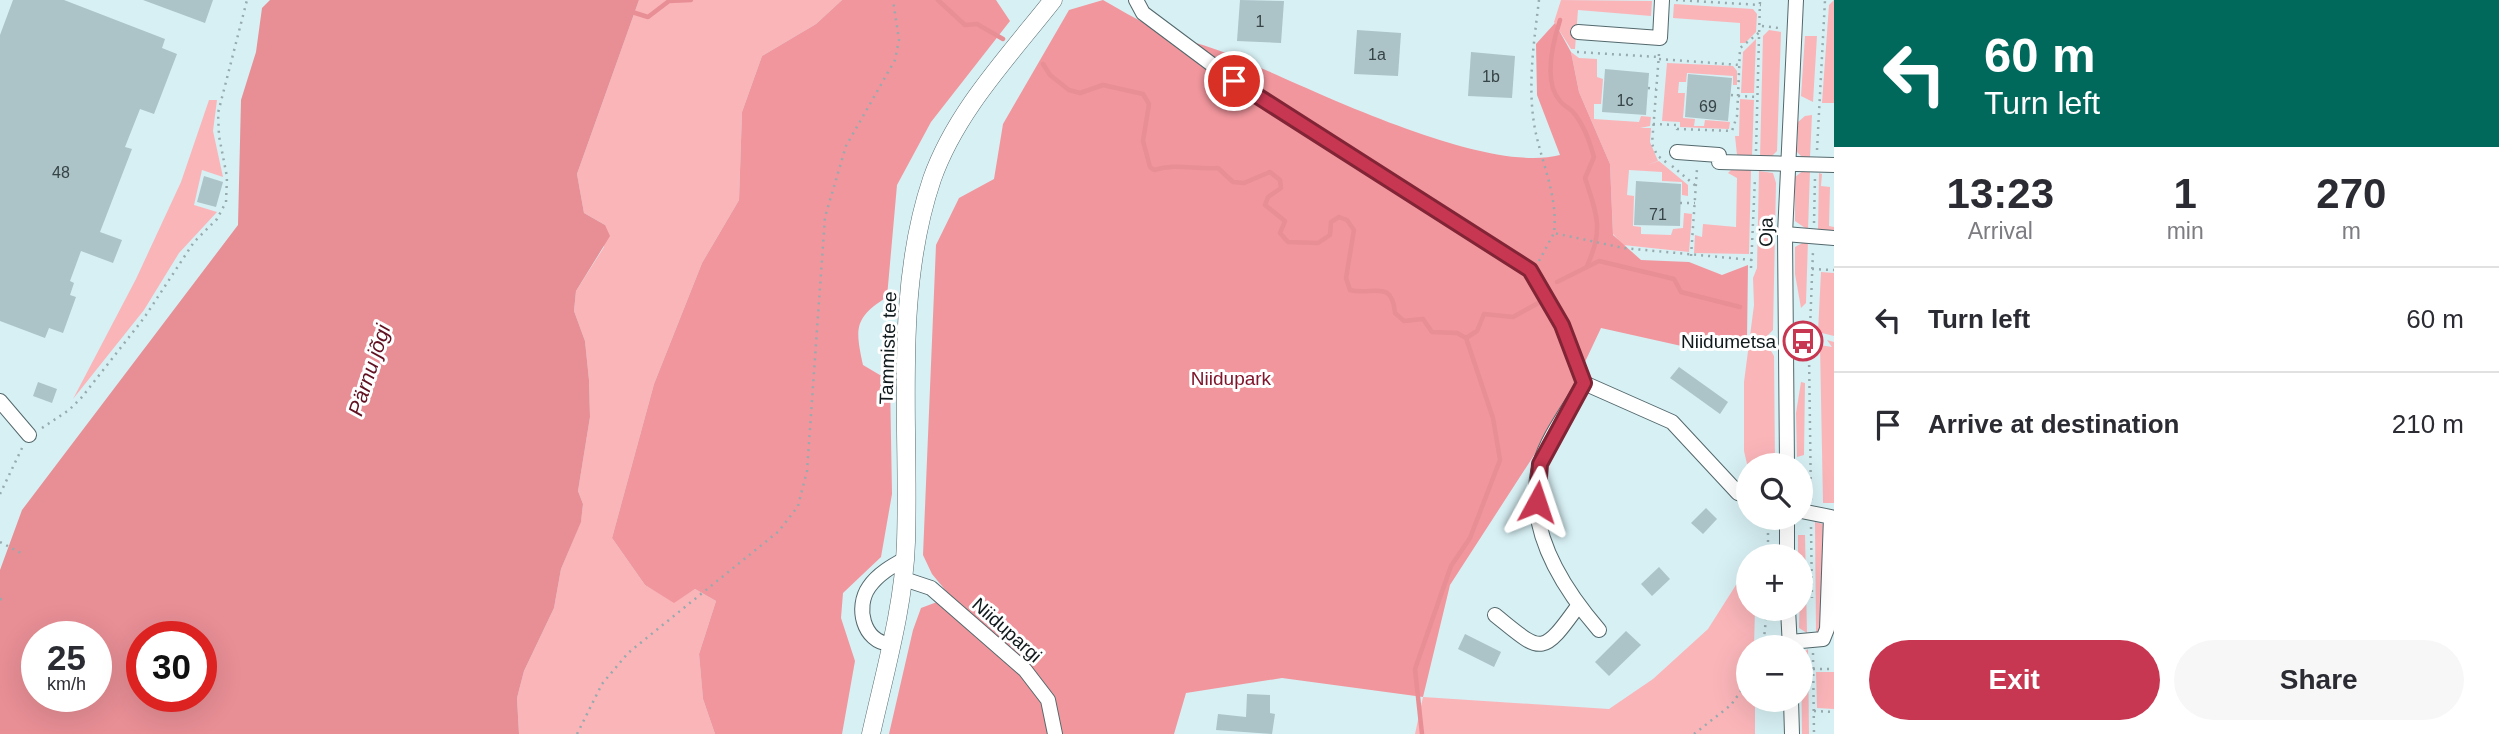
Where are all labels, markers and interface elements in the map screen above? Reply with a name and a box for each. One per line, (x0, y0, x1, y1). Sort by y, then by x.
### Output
house number: 1 (1256, 13, 1265, 30)
icon: left (1869, 28, 1960, 119)
text: 60 m (1984, 28, 2096, 82)
house number: 1a (1368, 46, 1386, 63)
pin (1204, 51, 1264, 111)
icon: arrive (1215, 62, 1253, 100)
house number: 1b (1482, 68, 1500, 85)
text: Turn left (1984, 85, 2100, 121)
house number: 1c (1617, 92, 1633, 109)
house number: 69 (1699, 98, 1717, 115)
house number: 48 (52, 164, 70, 181)
text: 13:23 (1947, 170, 2054, 217)
text: 1 (2173, 170, 2197, 217)
text: 270 (2316, 170, 2386, 217)
house number: 71 (1649, 206, 1667, 223)
street label: Oja (1755, 217, 1777, 247)
text: Arrival (1968, 218, 2033, 244)
text: min (2167, 218, 2204, 244)
text: m (2342, 218, 2361, 244)
street label: Tammiste tee (876, 291, 900, 405)
icon: left (1869, 301, 1907, 339)
text: Turn left (1928, 304, 2030, 334)
text: 60 m (2406, 304, 2464, 334)
water label: Pärnu jõgi (343, 320, 395, 419)
bus stop icon: Niidumetsa (1782, 320, 1824, 362)
place label: Niidumetsa (1681, 331, 1776, 352)
park label: Niidupark (1191, 368, 1272, 389)
icon: arrive (1869, 406, 1907, 444)
text: Arrive at destination (1928, 409, 2179, 439)
text: 210 m (2392, 409, 2464, 439)
map controls (1736, 453, 1813, 712)
button: search (1736, 453, 1813, 530)
position arrow (1500, 465, 1574, 539)
button: + (1736, 544, 1813, 621)
street label: Niidupargi (968, 594, 1046, 666)
speed limit sign: 30 (126, 621, 217, 712)
button: − (1736, 635, 1813, 712)
text: 25 (47, 638, 86, 677)
button: Exit (1869, 640, 2160, 720)
button: Share (2174, 640, 2464, 720)
text: km/h (47, 674, 86, 694)

